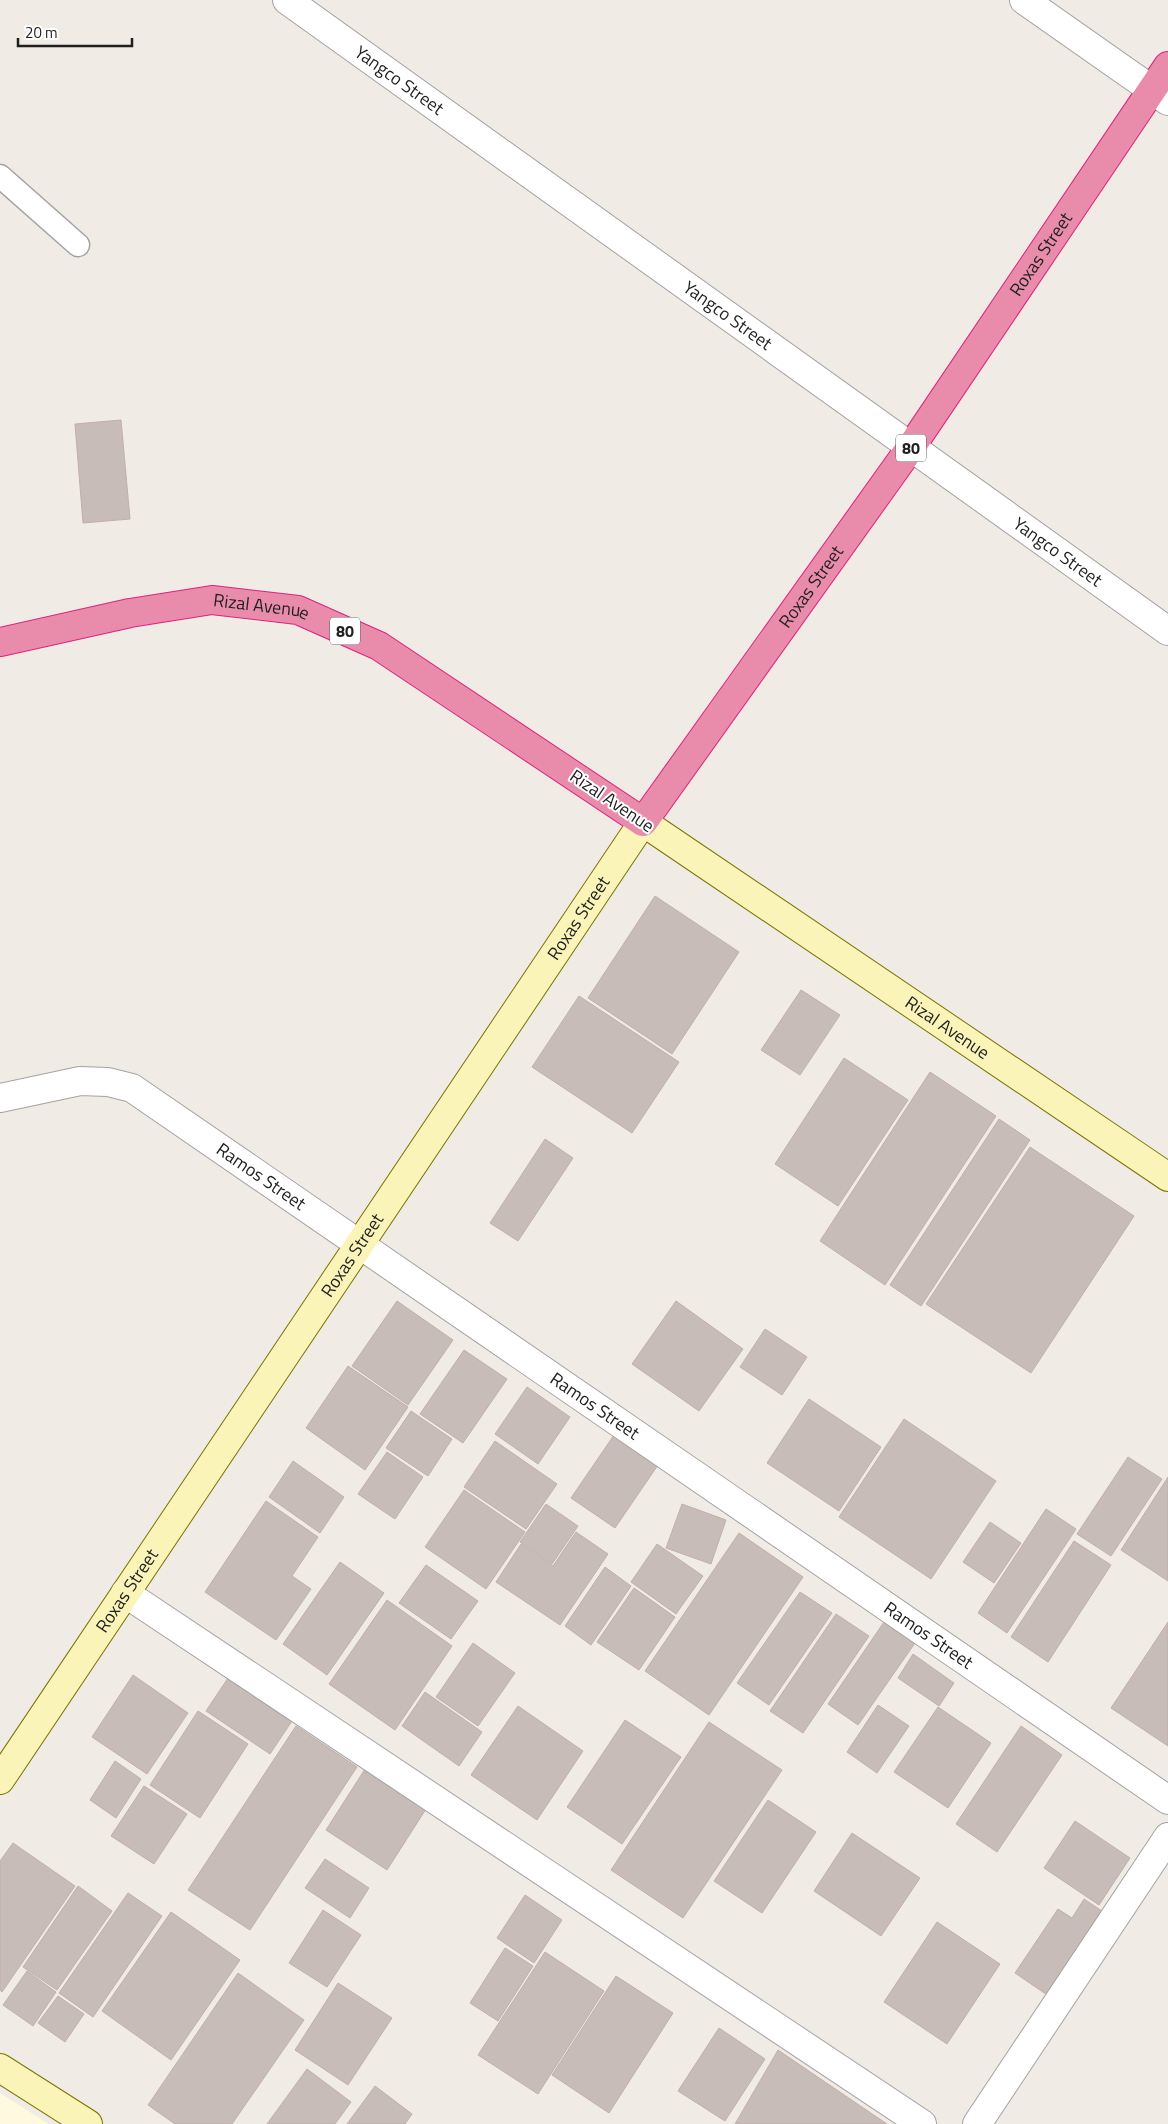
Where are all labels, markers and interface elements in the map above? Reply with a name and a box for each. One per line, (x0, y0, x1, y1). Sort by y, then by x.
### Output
scale bar (18, 15, 131, 47)
text: 20 m (25, 21, 58, 44)
street label: Yangco Street (349, 39, 450, 122)
street label: Roxas Street (1002, 206, 1079, 302)
street label: Yangco Street (678, 274, 779, 357)
road number: 80 (896, 434, 926, 462)
street label: Yangco Street (1008, 510, 1109, 593)
street label: Roxas Street (772, 539, 850, 633)
street label: Rizal Avenue (212, 586, 314, 627)
road number: 80 (330, 618, 360, 644)
street label: Rizal Avenue (565, 762, 660, 839)
street label: Roxas Street (540, 870, 616, 965)
street label: Rizal Avenue (900, 989, 995, 1066)
street label: Ramos Street (211, 1136, 312, 1217)
street label: Roxas Street (314, 1207, 390, 1302)
street label: Ramos Street (545, 1365, 646, 1446)
street label: Roxas Street (89, 1542, 165, 1638)
street label: Ramos Street (878, 1595, 980, 1676)

